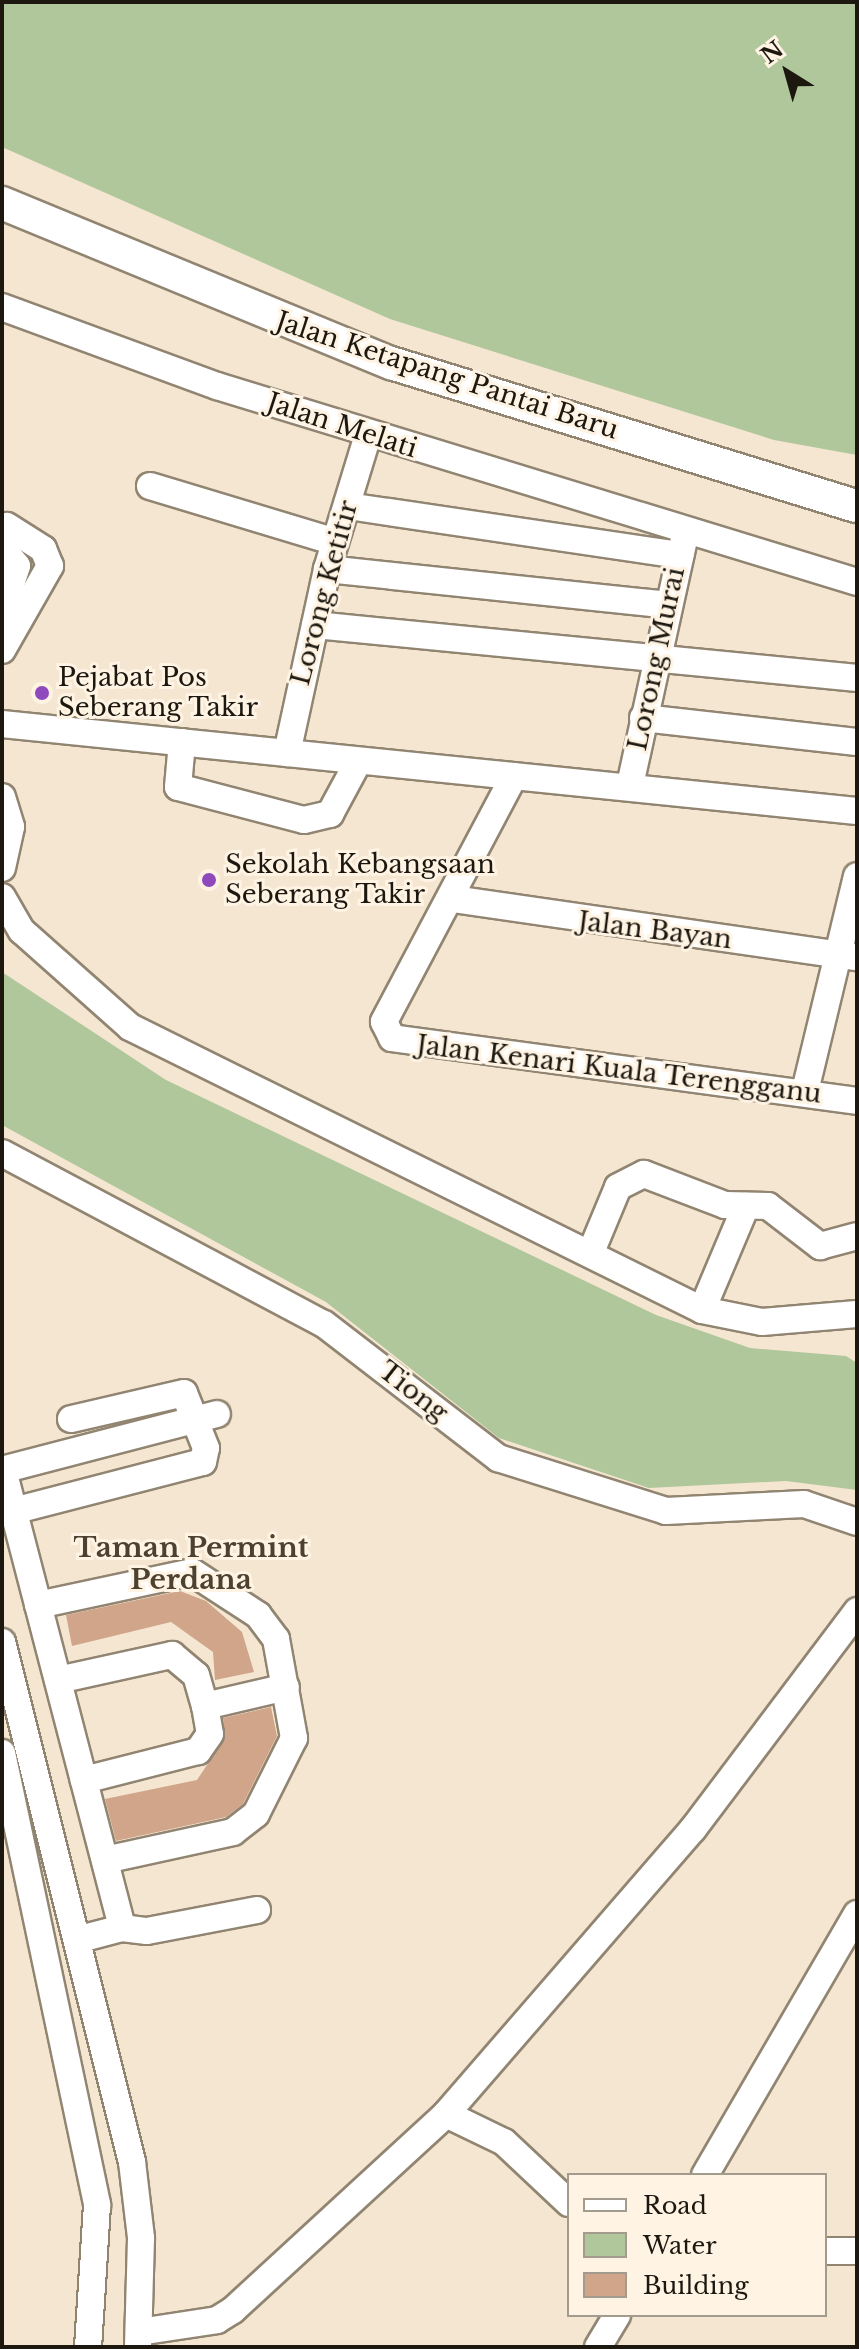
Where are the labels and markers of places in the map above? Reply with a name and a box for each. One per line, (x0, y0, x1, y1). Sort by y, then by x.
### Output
place label: Pejabat Pos Seberang Takir (58, 662, 259, 724)
marker: Pejabat Pos Seberang Takir (33, 684, 51, 702)
place label: Sekolah Kebangsaan Seberang Takir (225, 849, 495, 910)
marker: Sekolah Kebangsaan Seberang Takir (200, 871, 218, 889)

